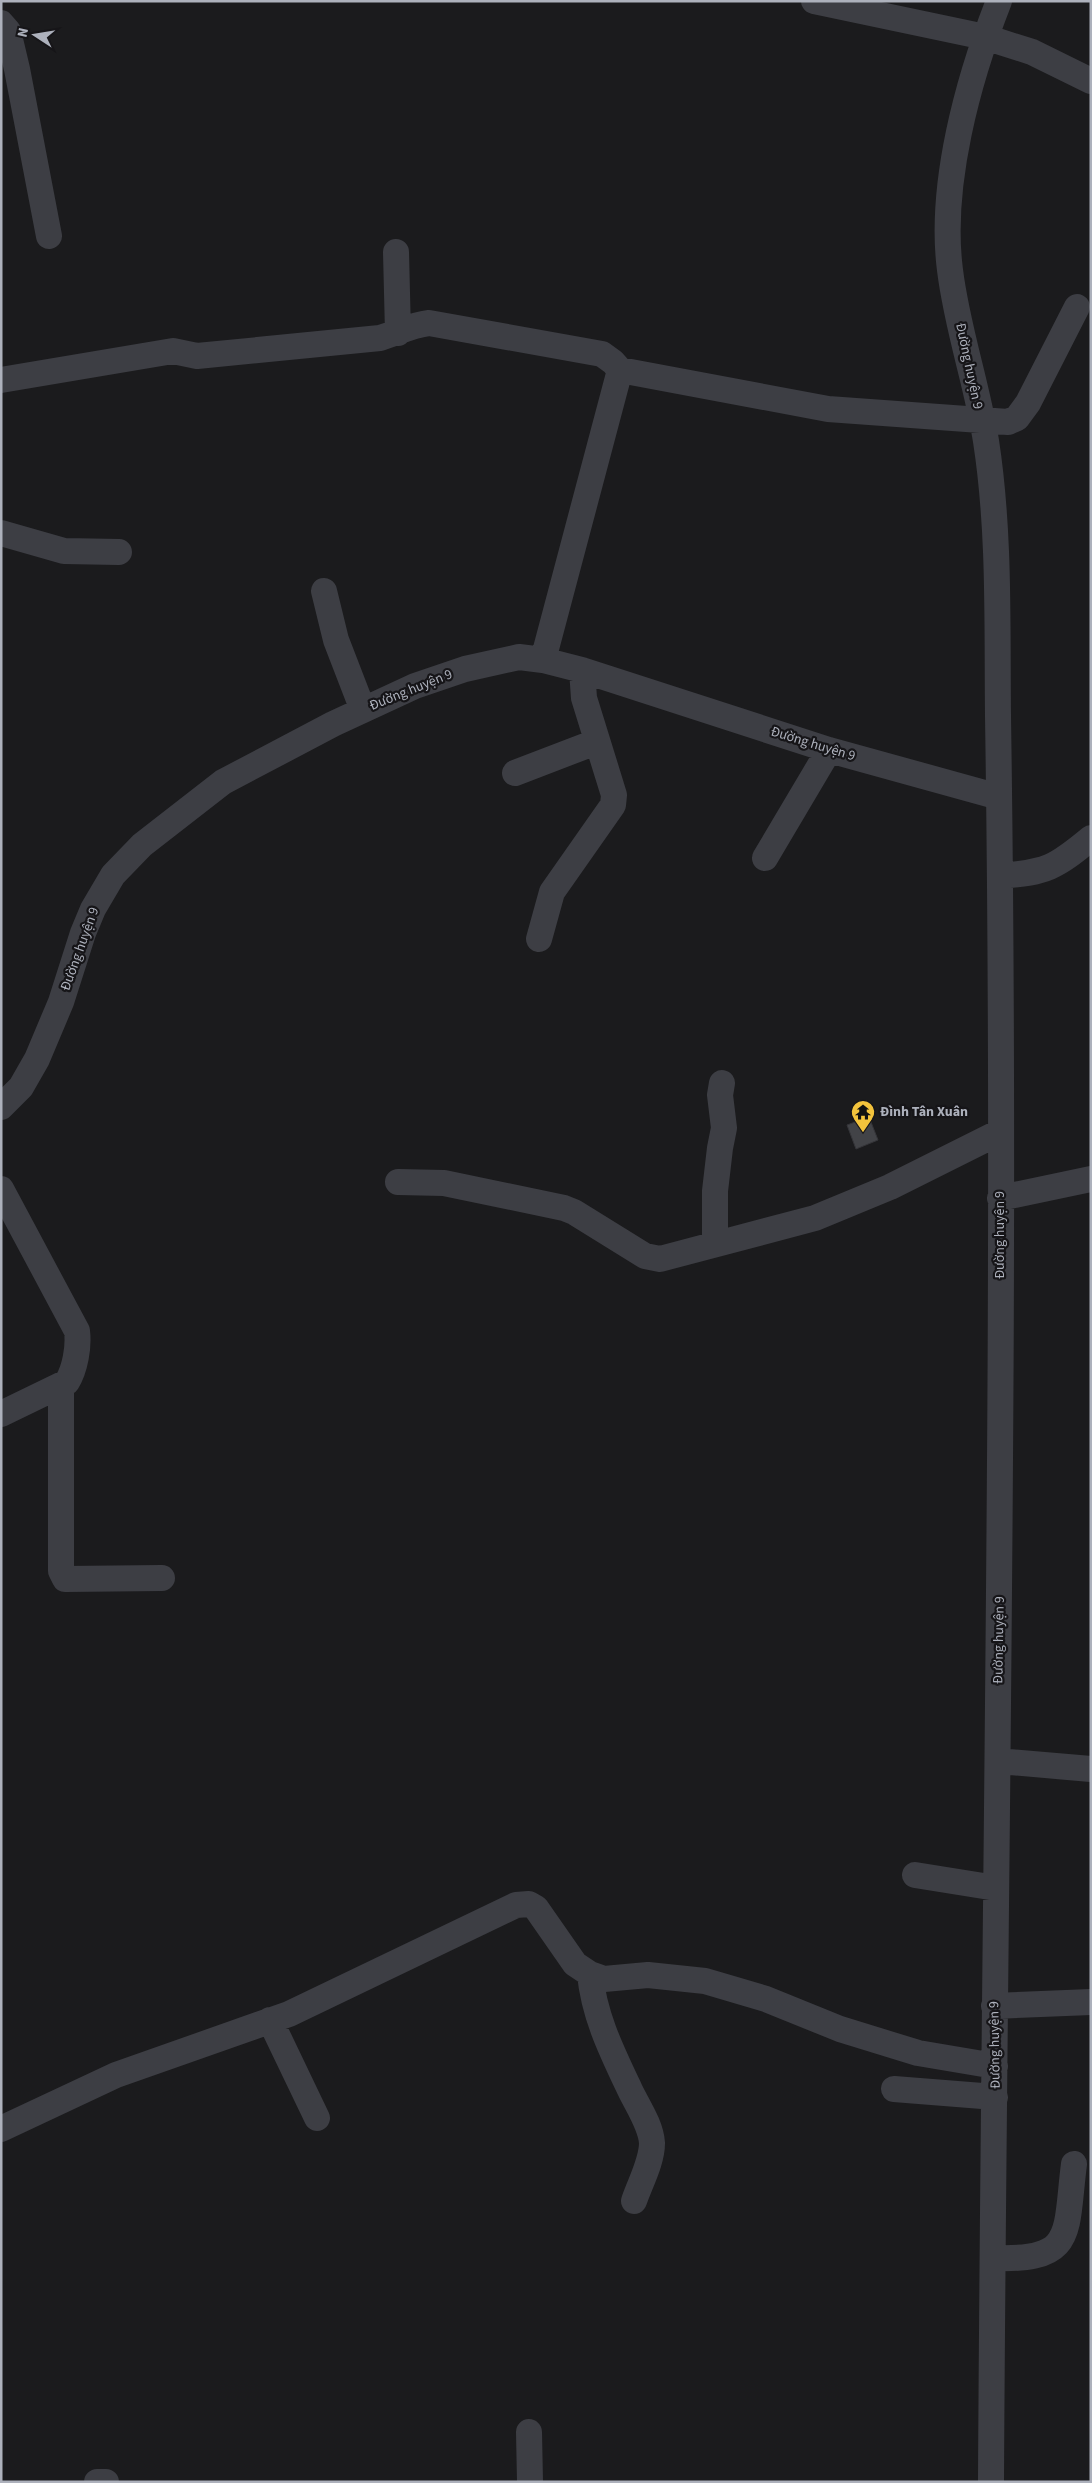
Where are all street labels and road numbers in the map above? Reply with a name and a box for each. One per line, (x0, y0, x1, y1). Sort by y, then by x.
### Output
street label: Đường huyện 9 (950, 321, 988, 411)
street label: Đường huyện 9 (367, 664, 455, 716)
street label: Đường huyện 9 (768, 722, 858, 766)
street label: Đường huyện 9 (56, 904, 104, 994)
street label: Đường huyện 9 (990, 1191, 1010, 1279)
street label: Đường huyện 9 (988, 1596, 1010, 1684)
street label: Đường huyện 9 (984, 2001, 1006, 2089)

